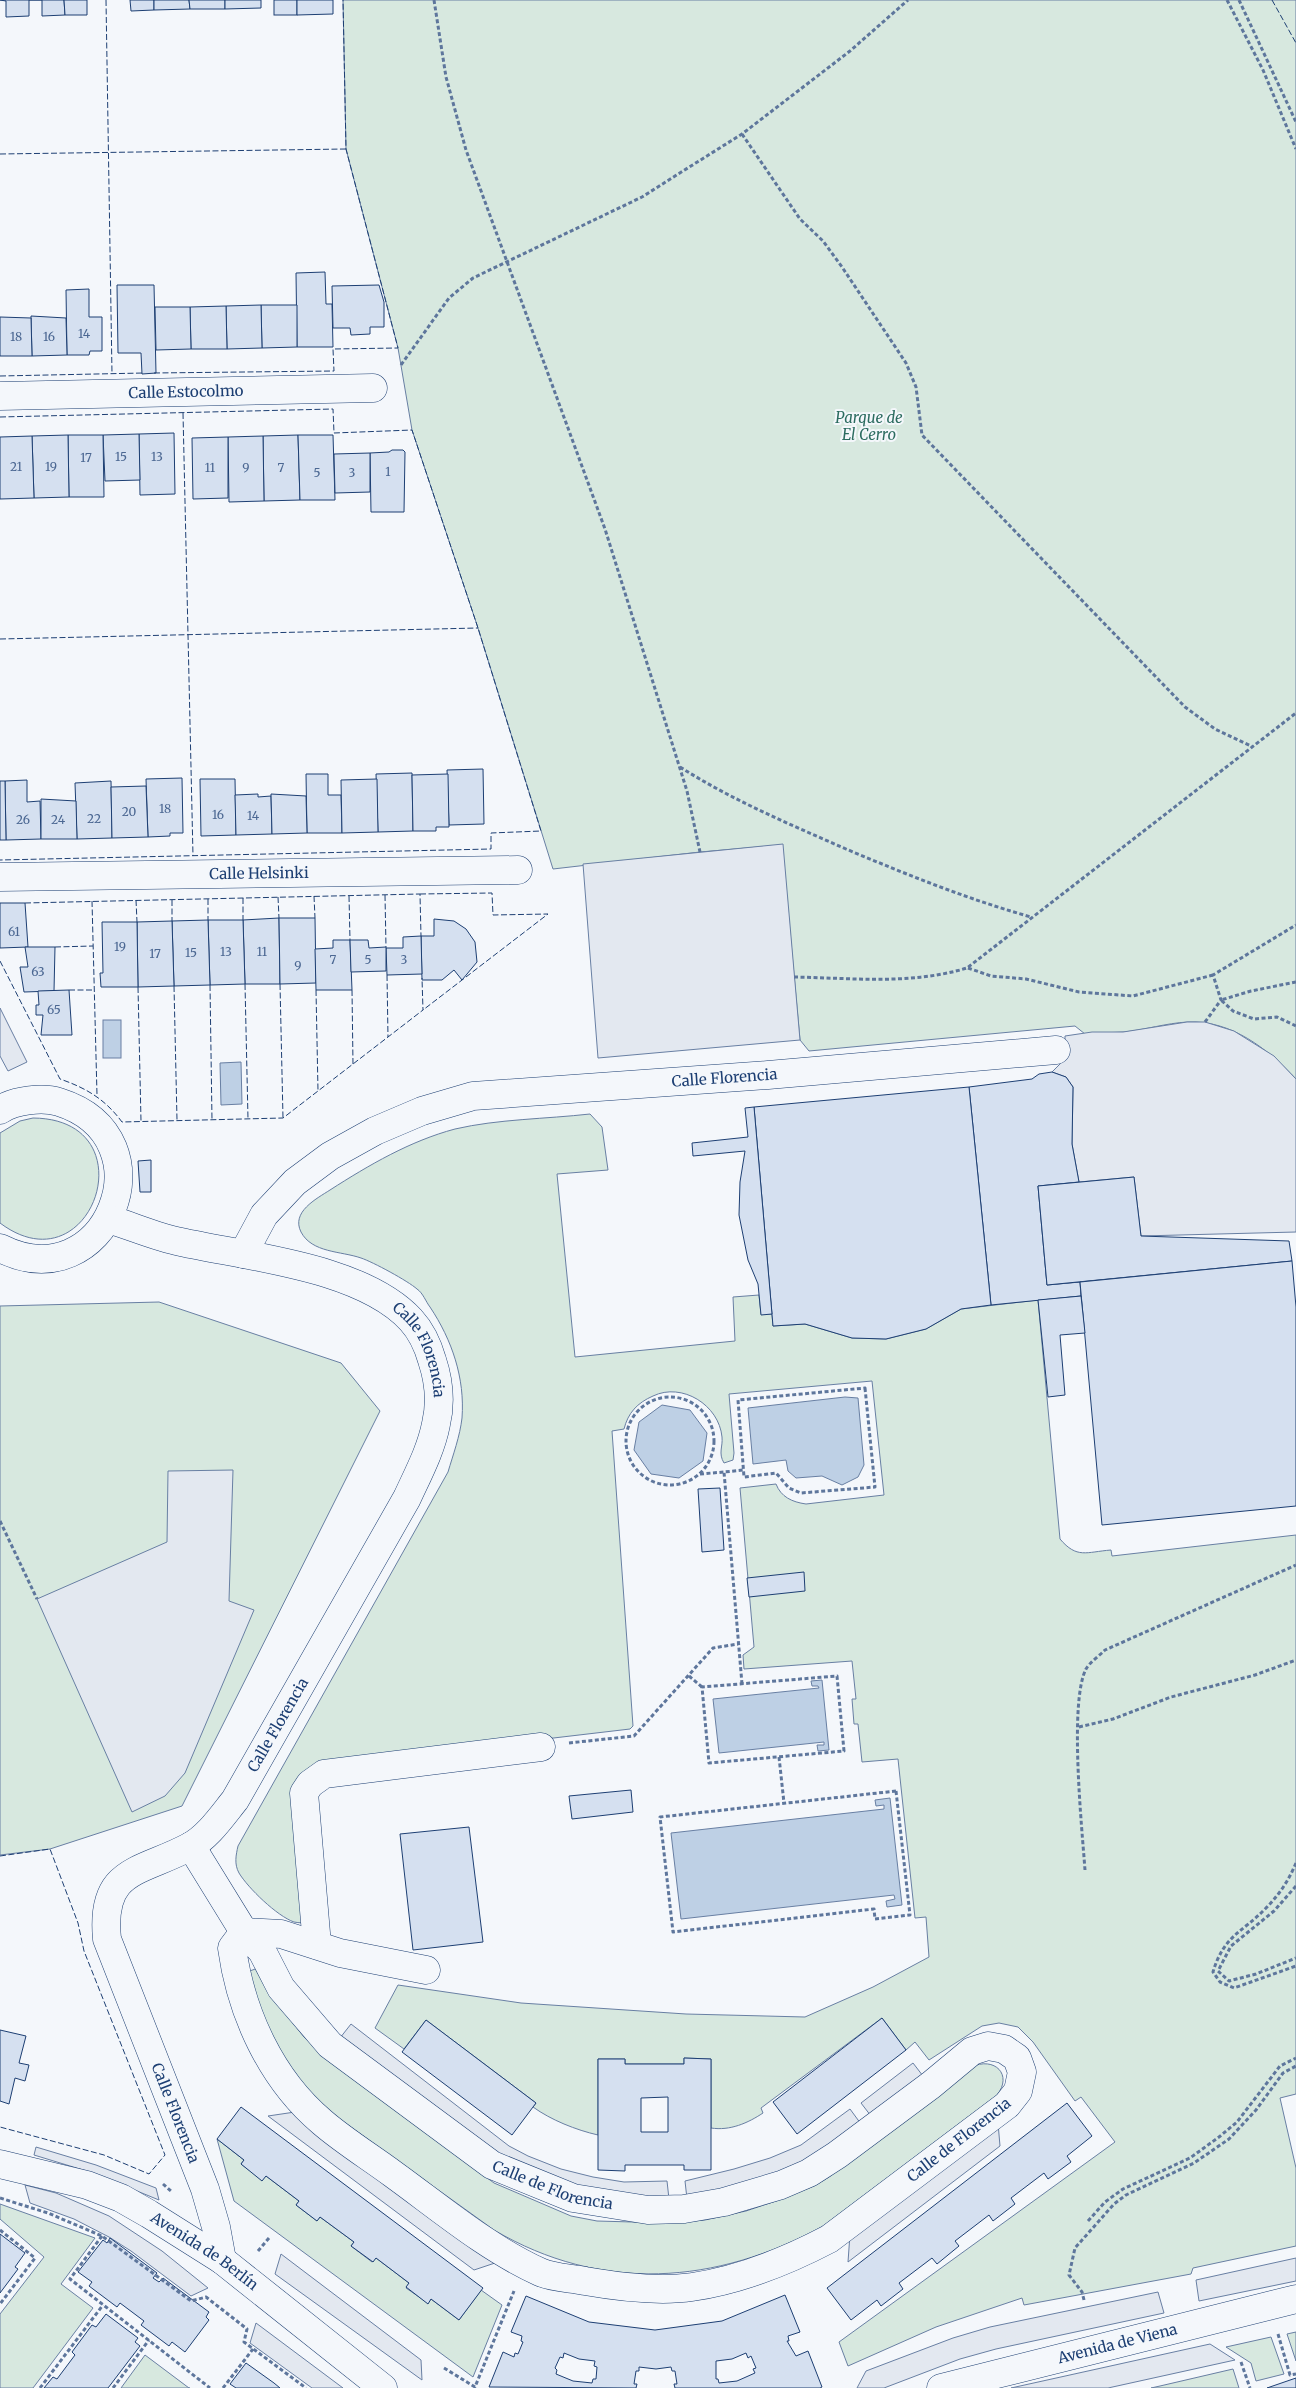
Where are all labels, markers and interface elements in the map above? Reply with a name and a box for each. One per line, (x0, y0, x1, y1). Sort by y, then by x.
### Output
house number: 14 (78, 326, 91, 341)
house number: 18 (10, 329, 22, 344)
house number: 16 (43, 329, 55, 344)
street label: Calle Estocolmo (128, 381, 244, 402)
park label: Parque de El Cerro (835, 408, 903, 444)
house number: 15 (115, 449, 127, 464)
house number: 13 (151, 449, 163, 464)
house number: 17 (80, 450, 92, 465)
house number: 21 (10, 459, 23, 474)
house number: 19 (45, 459, 57, 474)
house number: 11 (205, 460, 216, 475)
house number: 9 (242, 460, 250, 475)
house number: 7 (278, 460, 285, 475)
house number: 1 (385, 464, 391, 479)
house number: 5 (313, 465, 321, 480)
house number: 3 (349, 465, 356, 480)
house number: 18 (159, 801, 171, 816)
house number: 20 (122, 804, 137, 819)
house number: 16 (212, 807, 224, 822)
house number: 14 (247, 808, 260, 823)
house number: 22 (87, 811, 101, 826)
house number: 26 (16, 812, 30, 827)
house number: 24 (51, 812, 66, 827)
street label: Calle Helsinki (209, 863, 309, 883)
house number: 61 (8, 924, 20, 939)
house number: 19 (114, 939, 126, 954)
house number: 13 (220, 944, 232, 959)
house number: 11 (257, 944, 268, 959)
house number: 15 (185, 945, 197, 960)
house number: 17 (149, 946, 161, 961)
house number: 7 (330, 952, 337, 967)
house number: 5 (364, 952, 372, 967)
house number: 3 (401, 952, 408, 967)
house number: 9 (294, 958, 302, 973)
house number: 63 (31, 964, 45, 979)
house number: 65 (47, 1002, 61, 1017)
street label: Calle Florencia (671, 1064, 778, 1091)
street label: Calle Florencia (389, 1298, 449, 1398)
street label: Calle Florencia (243, 1674, 312, 1775)
street label: Calle Florencia (148, 2060, 204, 2166)
street label: Calle de Florencia (903, 2093, 1014, 2186)
street label: Calle de Florencia (490, 2156, 614, 2213)
street label: Avenida de Berlín (147, 2207, 262, 2294)
street label: Avenida de Viena (1055, 2319, 1179, 2368)

